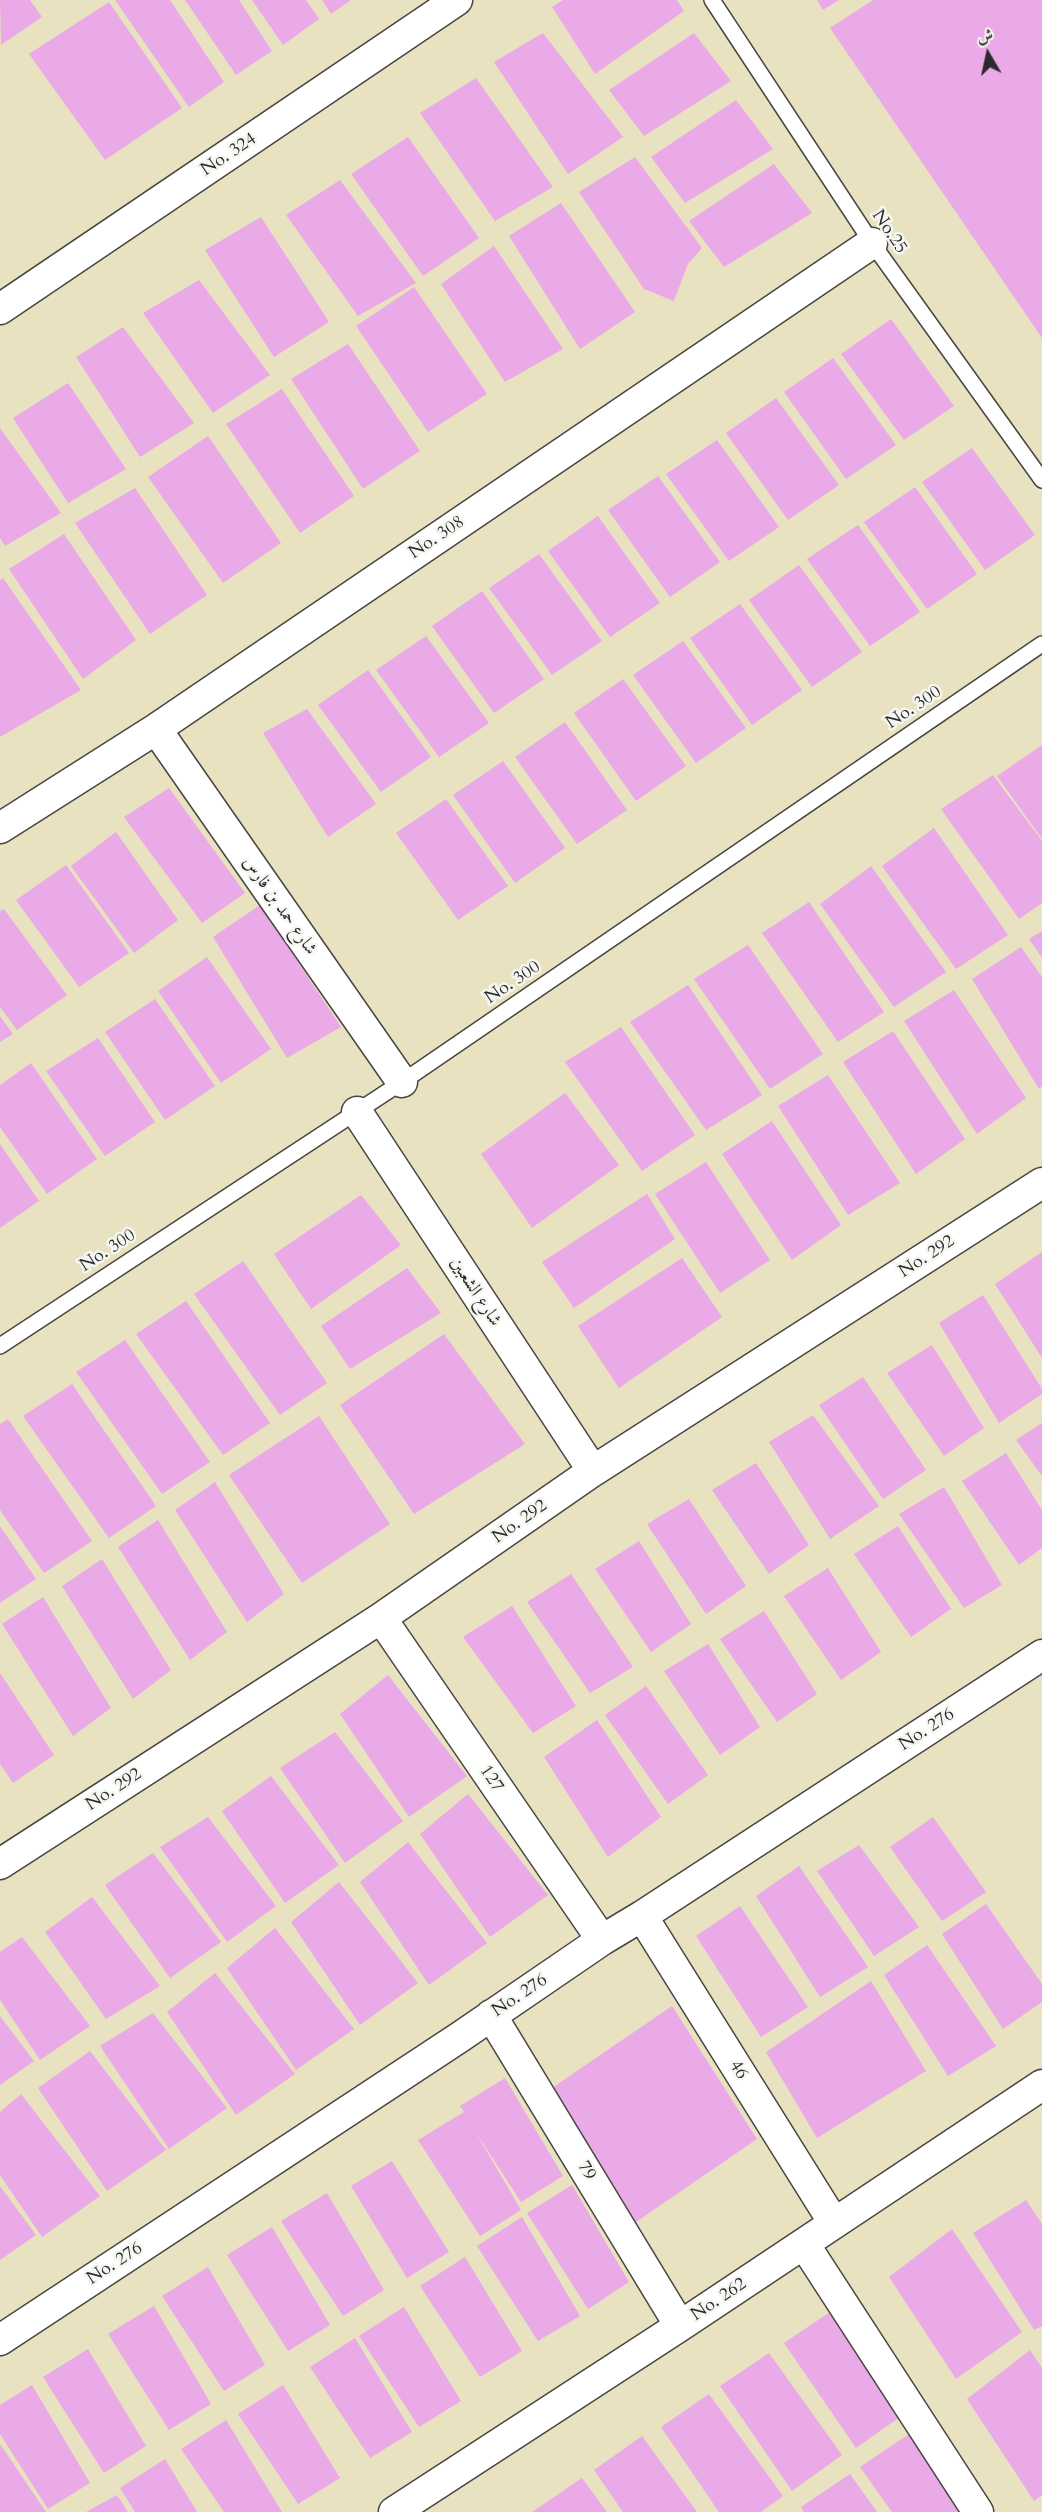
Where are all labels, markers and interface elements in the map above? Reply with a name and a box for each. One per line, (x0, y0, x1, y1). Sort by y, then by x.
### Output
north arrow (958, 24, 1018, 84)
text: ش (976, 24, 995, 48)
street label: No. 324 (197, 129, 261, 181)
street label: No.25 (867, 206, 911, 258)
street label: No. 308 (405, 512, 469, 564)
street label: No. 300 (882, 682, 946, 734)
street label: شارع حمد بن فارس (237, 853, 321, 959)
street label: No. 300 (481, 957, 545, 1009)
street label: No. 300 (76, 1225, 140, 1277)
street label: No. 292 (895, 1231, 959, 1283)
street label: شارع الشعبين (445, 1253, 505, 1331)
street label: No. 292 (488, 1495, 552, 1549)
street label: No. 276 (895, 1704, 959, 1756)
street label: 127 (474, 1761, 508, 1797)
street label: No. 292 (82, 1764, 146, 1816)
street label: No. 276 (488, 1970, 552, 2022)
street label: 46 (724, 2056, 752, 2084)
street label: 79 (572, 2158, 600, 2184)
street label: No. 276 (83, 2238, 147, 2290)
street label: No. 262 (687, 2274, 751, 2326)

